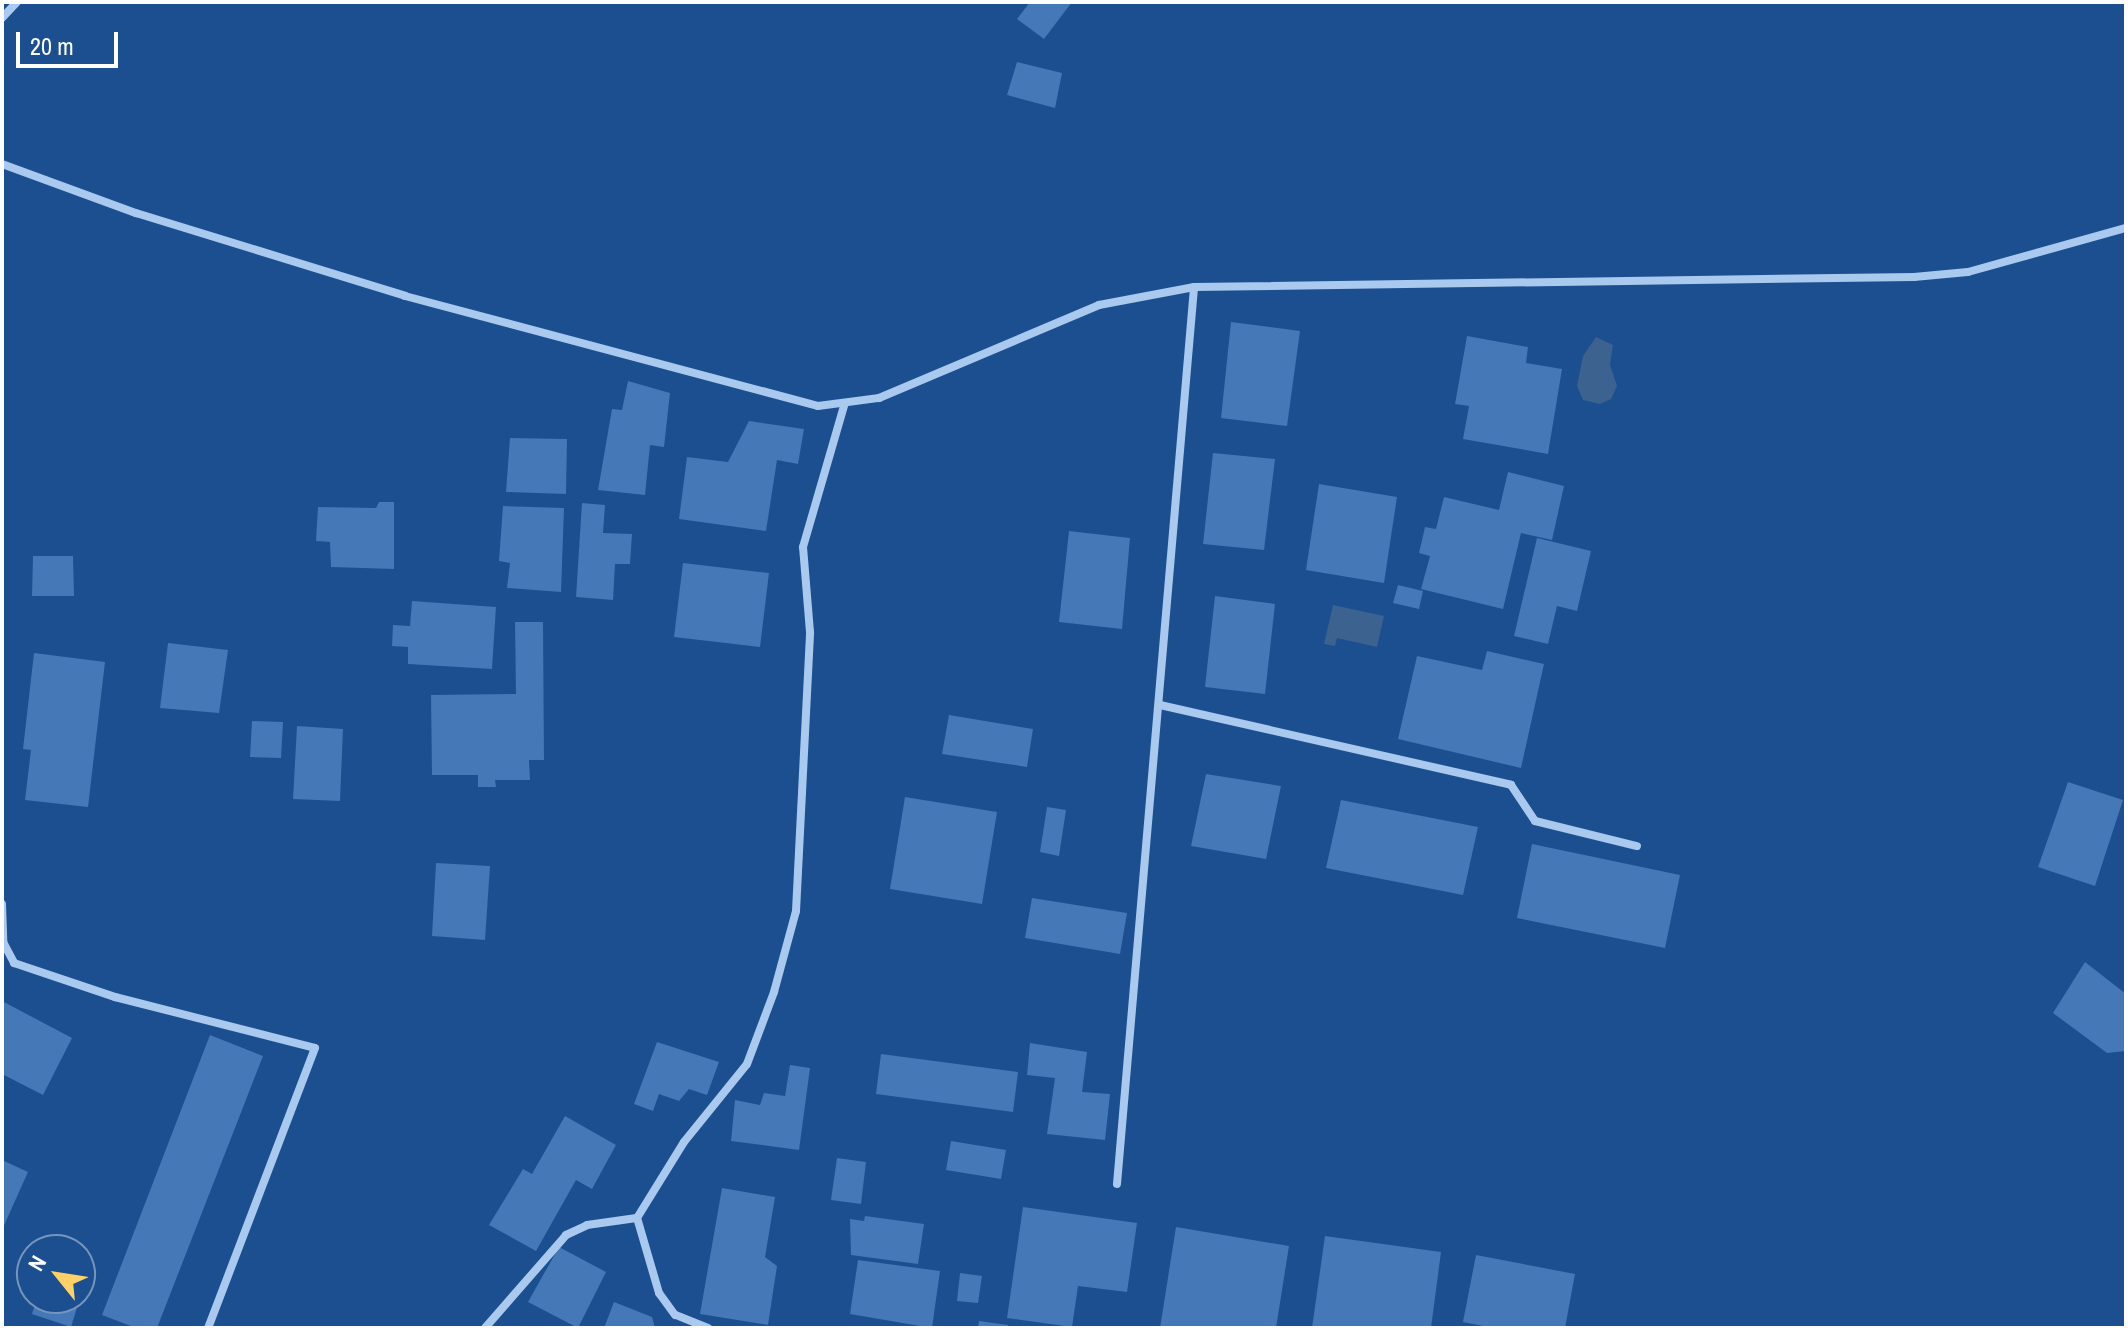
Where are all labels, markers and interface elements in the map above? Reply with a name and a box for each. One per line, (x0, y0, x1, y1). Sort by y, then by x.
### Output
scale bar (20, 16, 122, 66)
text: 20 m (30, 30, 74, 62)
north arrow (16, 1234, 96, 1314)
text: N (21, 1250, 53, 1276)

